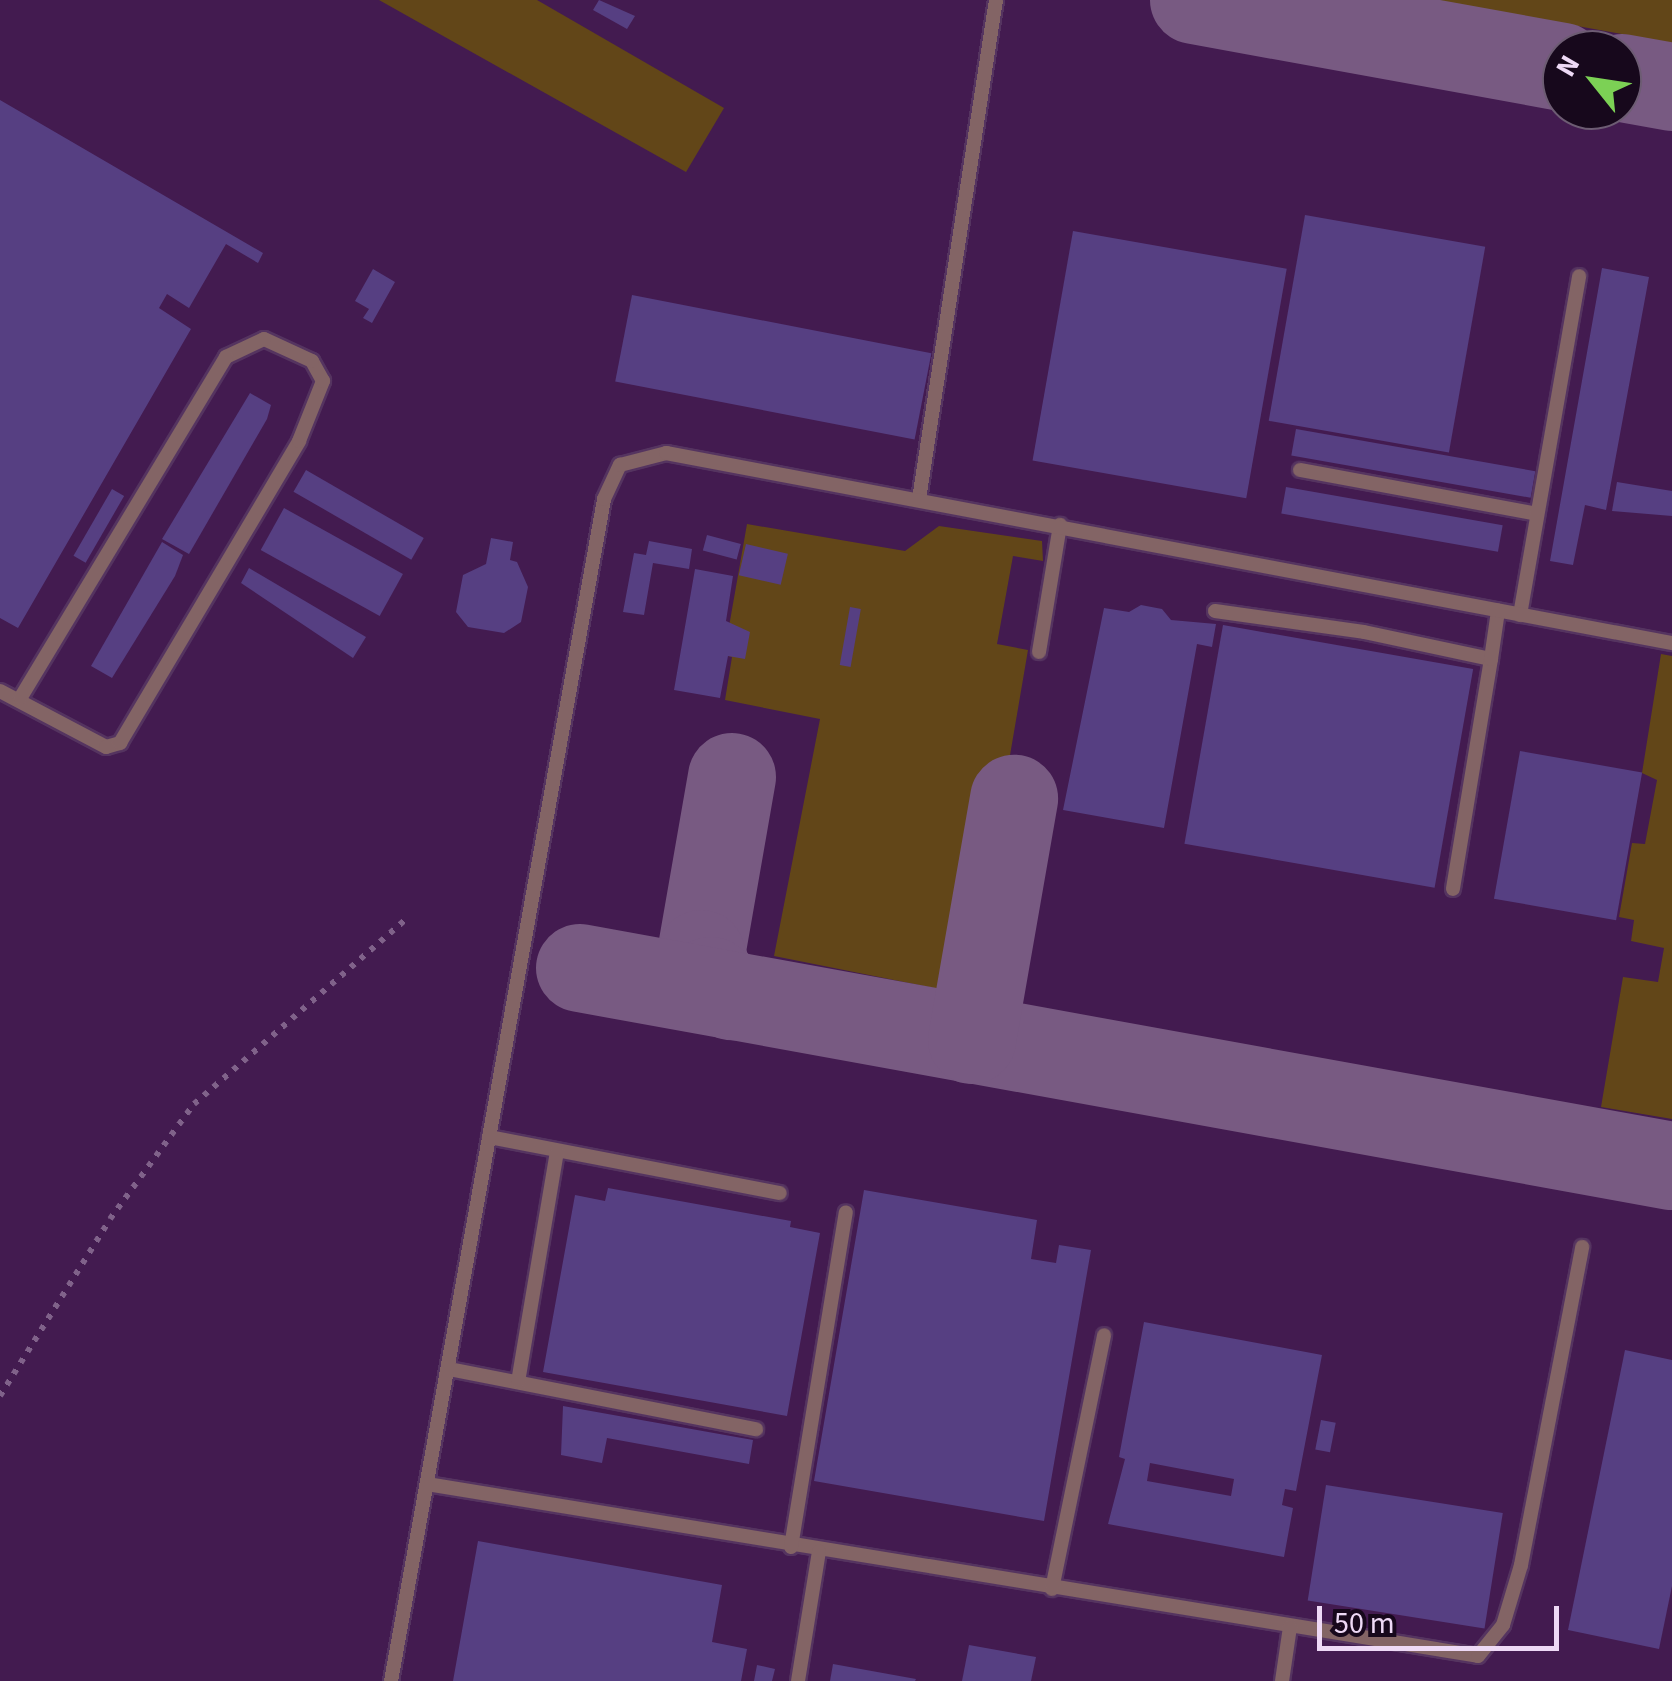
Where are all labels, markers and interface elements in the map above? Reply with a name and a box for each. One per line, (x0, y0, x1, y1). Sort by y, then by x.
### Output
north arrow (1542, 30, 1642, 130)
text: N (1546, 48, 1590, 84)
scale bar (1322, 1586, 1564, 1648)
text: 50 m (1334, 1602, 1395, 1645)

